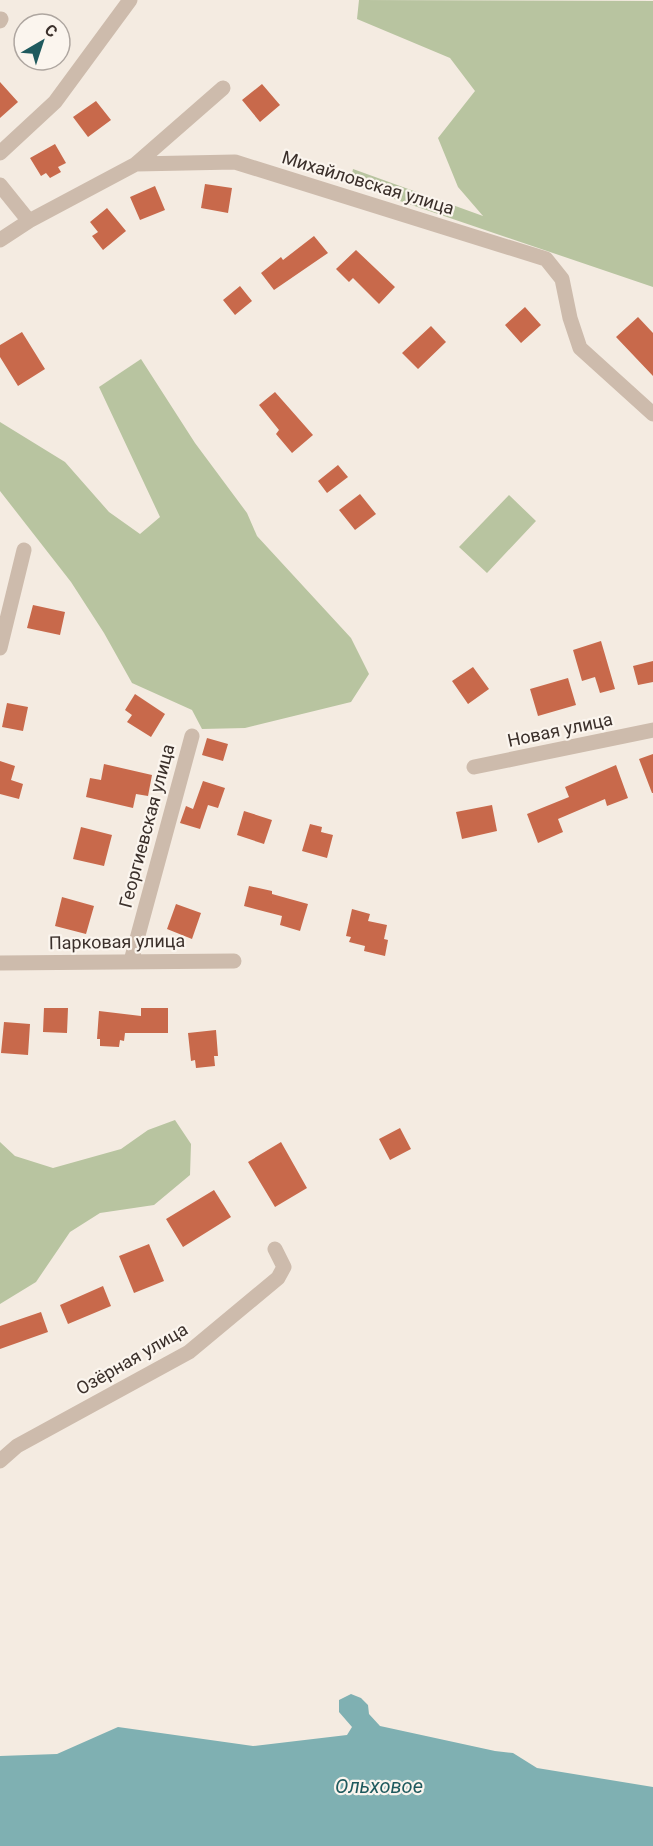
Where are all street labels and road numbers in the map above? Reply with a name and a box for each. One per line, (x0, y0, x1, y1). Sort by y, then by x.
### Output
street label: Михайловская улица (280, 146, 457, 219)
street label: Новая улица (505, 708, 614, 751)
street label: Георгиевская улица (115, 742, 178, 910)
street label: Парковая улица (49, 930, 185, 953)
street label: Озёрная улица (72, 1318, 191, 1399)

